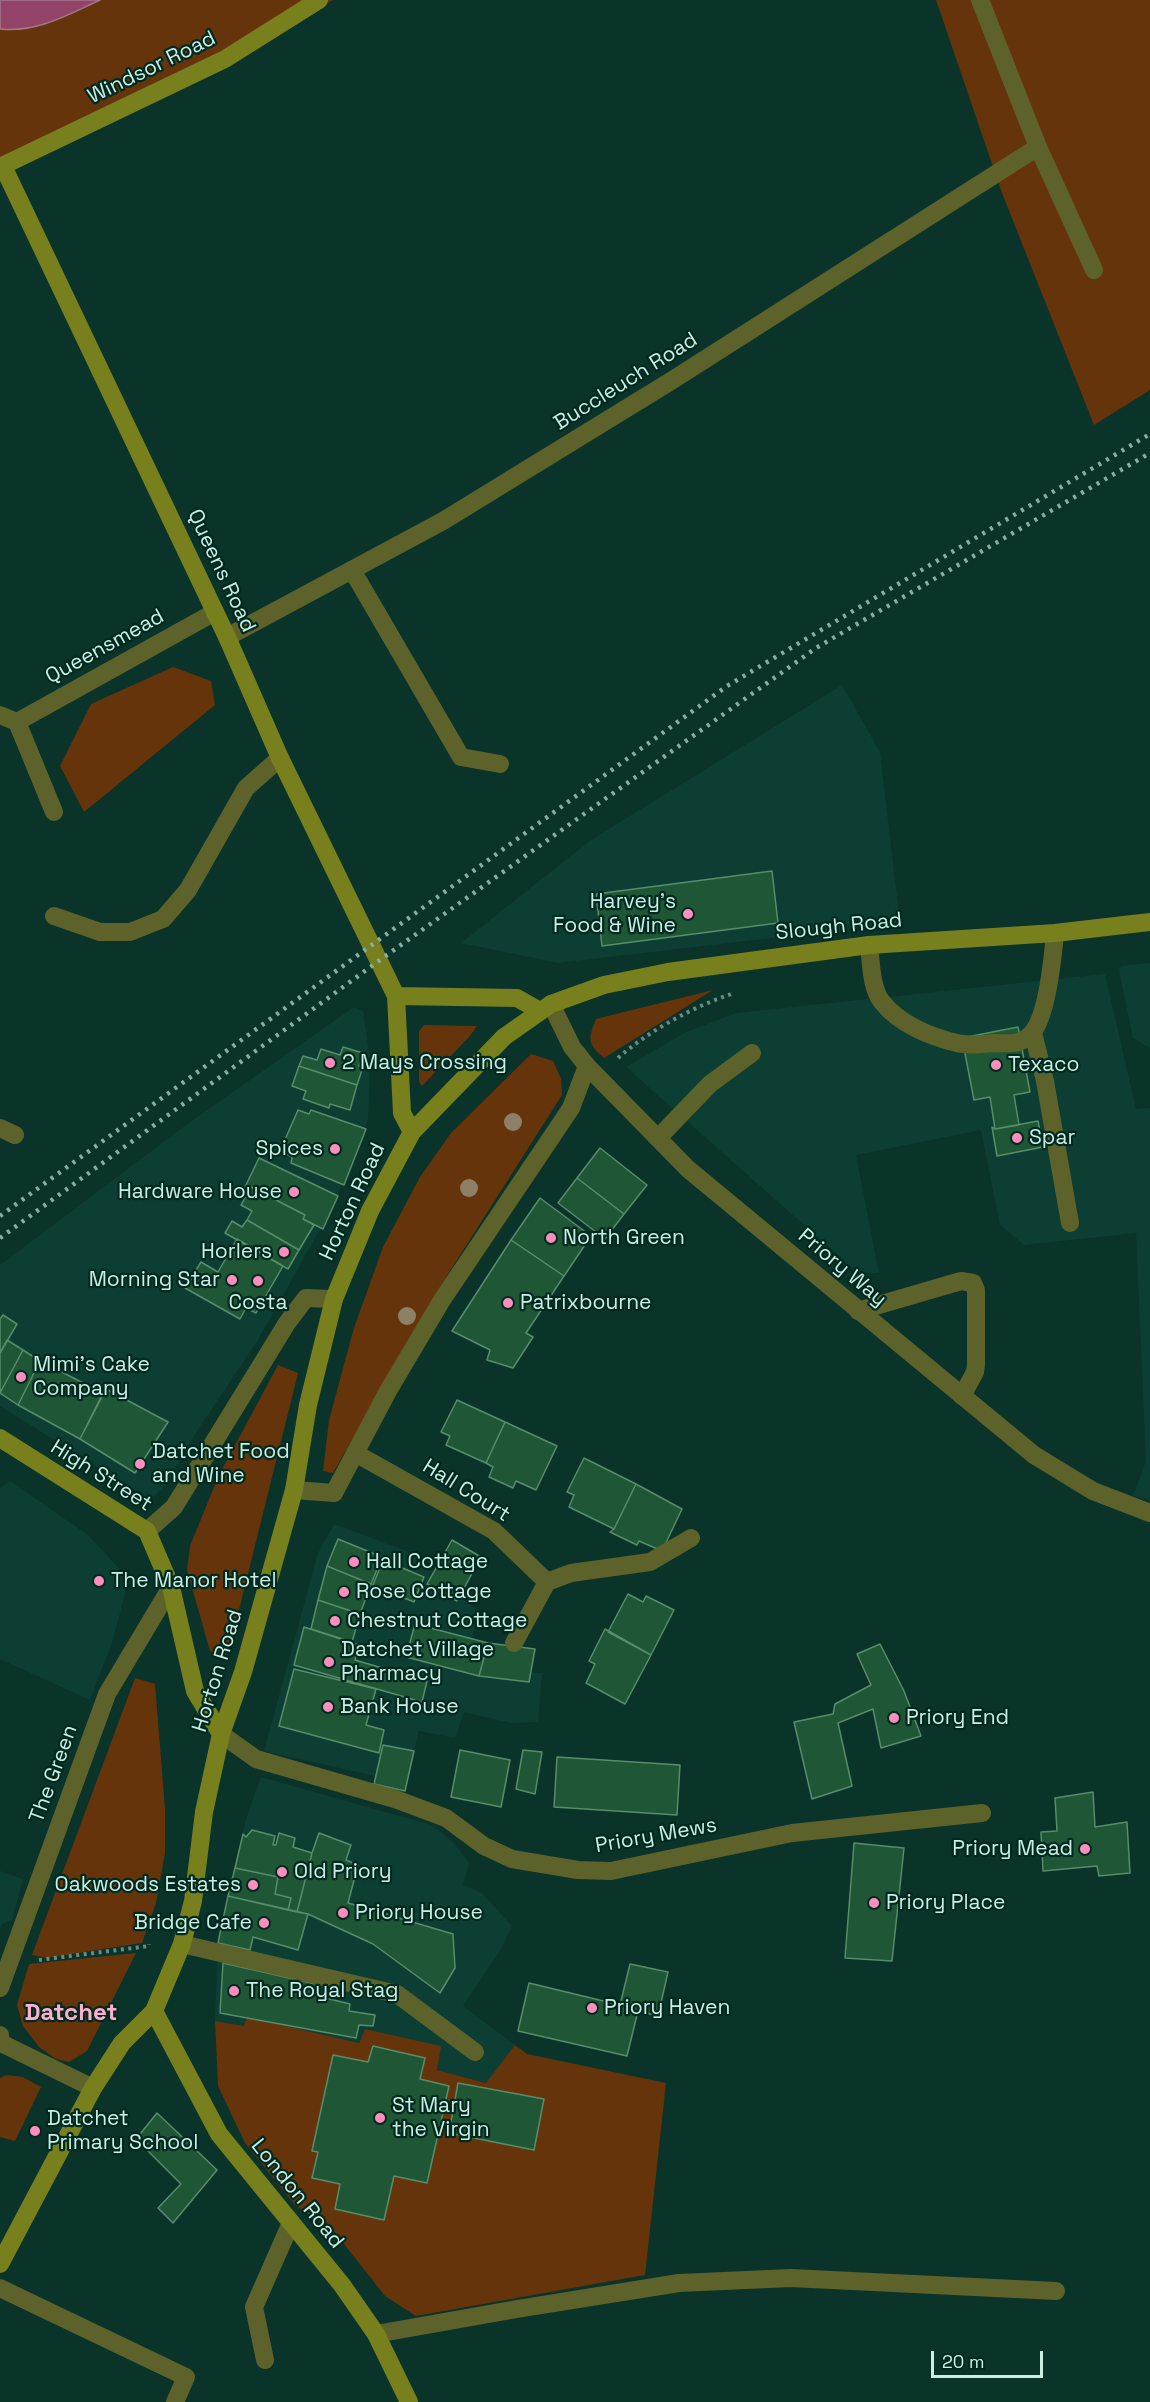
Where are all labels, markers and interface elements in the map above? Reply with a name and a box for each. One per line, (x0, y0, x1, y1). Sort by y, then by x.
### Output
street label: Windsor Road (84, 26, 220, 110)
street label: Buccleuch Road (550, 328, 702, 436)
street label: Queens Road (182, 506, 260, 636)
street label: Queensmead (41, 604, 169, 690)
place label: Harvey's Food & Wine (553, 889, 676, 939)
marker: Harvey's Food & Wine (681, 907, 695, 921)
street label: Slough Road (774, 908, 904, 946)
place label: 2 Mays Crossing (342, 1050, 507, 1076)
place label: Texaco (1008, 1052, 1080, 1078)
marker: 2 Mays Crossing (323, 1056, 337, 1070)
marker: Texaco (989, 1058, 1003, 1072)
place label: Spar (1029, 1125, 1075, 1151)
marker: Spar (1010, 1131, 1024, 1145)
place label: Spices (255, 1136, 323, 1162)
street label: Horton Road (315, 1139, 391, 1265)
marker: Spices (328, 1142, 342, 1156)
place label: Hardware House (118, 1179, 282, 1205)
marker: Hardware House (287, 1185, 301, 1199)
street label: Priory Way (793, 1224, 891, 1312)
place label: North Green (563, 1225, 685, 1251)
marker: North Green (544, 1231, 558, 1245)
place label: Horlers (201, 1239, 272, 1265)
marker: Horlers (277, 1245, 291, 1259)
place label: Morning Star (89, 1267, 220, 1293)
marker: Morning Star (225, 1273, 239, 1287)
marker: Costa (251, 1274, 265, 1288)
place label: Costa (229, 1290, 287, 1316)
place label: Patrixbourne (520, 1290, 652, 1316)
marker: Patrixbourne (501, 1296, 515, 1310)
place label: Mimi's Cake Company (33, 1352, 150, 1402)
marker: Mimi's Cake Company (14, 1370, 28, 1384)
street label: High Street (46, 1435, 156, 1517)
place label: Datchet Food and Wine (152, 1439, 290, 1489)
street label: Hall Court (418, 1454, 514, 1528)
marker: Datchet Food and Wine (133, 1457, 147, 1471)
place label: Hall Cottage (366, 1549, 488, 1575)
marker: Hall Cottage (347, 1555, 361, 1569)
place label: The Manor Hotel (111, 1568, 277, 1594)
marker: The Manor Hotel (92, 1574, 106, 1588)
place label: Rose Cottage (356, 1579, 492, 1605)
marker: Rose Cottage (337, 1585, 351, 1599)
street label: Horton Road (187, 1607, 249, 1735)
place label: Chestnut Cottage (347, 1608, 527, 1634)
marker: Chestnut Cottage (328, 1614, 342, 1628)
place label: Datchet Village Pharmacy (341, 1637, 494, 1687)
marker: Datchet Village Pharmacy (322, 1655, 336, 1669)
place label: Bank House (340, 1694, 459, 1720)
marker: Bank House (321, 1700, 335, 1714)
place label: Priory End (906, 1705, 1009, 1731)
marker: Priory End (887, 1711, 901, 1725)
street label: The Green (25, 1722, 83, 1826)
street label: Priory Mews (593, 1813, 719, 1859)
place label: Priory Mead (952, 1836, 1073, 1862)
marker: Priory Mead (1078, 1842, 1092, 1856)
place label: Old Priory (294, 1859, 392, 1885)
marker: Old Priory (275, 1865, 289, 1879)
place label: Oakwoods Estates (55, 1872, 241, 1898)
marker: Oakwoods Estates (246, 1878, 260, 1892)
place label: Priory Place (886, 1890, 1005, 1916)
marker: Priory Place (867, 1896, 881, 1910)
place label: Priory House (355, 1900, 483, 1926)
marker: Priory House (336, 1906, 350, 1920)
place label: Bridge Cafe (134, 1910, 252, 1936)
marker: Bridge Cafe (257, 1916, 271, 1930)
place label: The Royal Stag (246, 1978, 398, 2004)
marker: The Royal Stag (227, 1984, 241, 1998)
place label: Priory Haven (604, 1995, 730, 2021)
district label: Datchet (25, 1999, 117, 2027)
marker: Priory Haven (585, 2001, 599, 2015)
place label: St Mary the Virgin (392, 2093, 490, 2143)
place label: Datchet Primary School (47, 2106, 198, 2156)
marker: St Mary the Virgin (373, 2111, 387, 2125)
marker: Datchet Primary School (28, 2124, 42, 2138)
street label: London Road (245, 2134, 349, 2254)
scale bar (934, 2339, 1046, 2377)
text: 20 m (942, 2350, 985, 2373)

